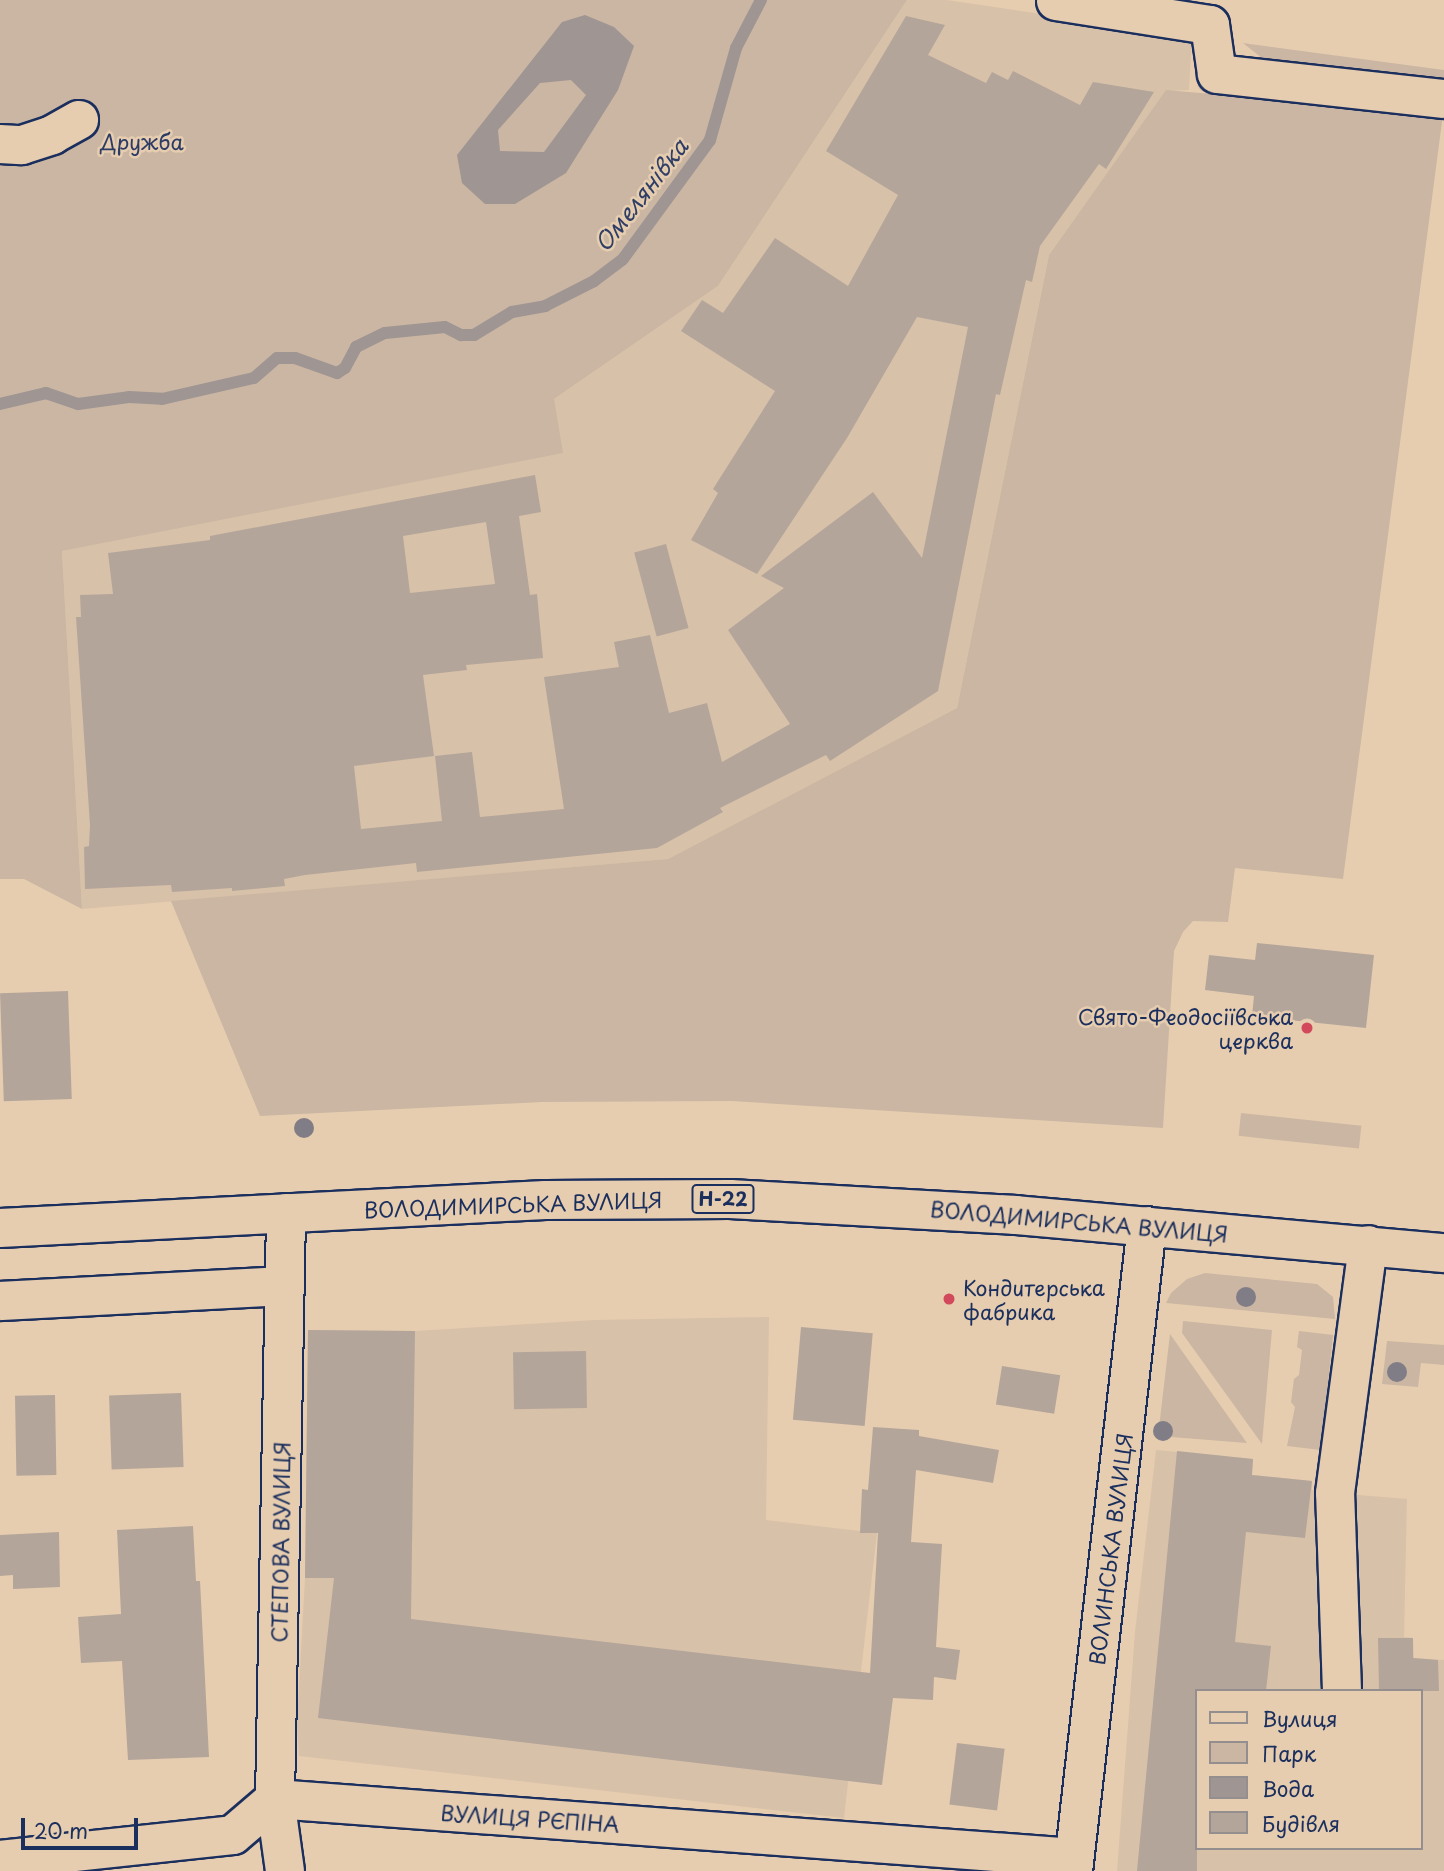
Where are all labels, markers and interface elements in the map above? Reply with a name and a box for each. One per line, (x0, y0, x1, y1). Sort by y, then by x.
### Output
park label: Дружба (100, 128, 184, 154)
water label: Омелянівка (588, 133, 694, 257)
place label: Свято-Феодосіївська церква (1078, 1003, 1293, 1053)
marker: Свято-Феодосіївська церква (1299, 1020, 1315, 1036)
road number: Н-22 (690, 1184, 756, 1214)
street label: ВОЛОДИМИРСЬКА ВУЛИЦЯ (364, 1186, 662, 1222)
street label: ВОЛОДИМИРСЬКА ВУЛИЦЯ (929, 1195, 1229, 1247)
place label: Кондитерська фабрика (963, 1274, 1105, 1324)
marker: Кондитерська фабрика (941, 1291, 957, 1307)
street label: ВОЛИНСЬКА ВУЛИЦЯ (1083, 1432, 1137, 1666)
street label: СТЕПОВА ВУЛИЦЯ (266, 1441, 294, 1643)
legend (1196, 1689, 1423, 1850)
text: Вулиця (1262, 1702, 1338, 1734)
text: Парк (1262, 1737, 1316, 1769)
text: Вода (1262, 1772, 1314, 1804)
street label: ВУЛИЦЯ РЄПІНА (439, 1799, 621, 1837)
scale bar (24, 1804, 142, 1848)
text: Будівля (1262, 1807, 1340, 1839)
text: 20 m (34, 1814, 88, 1846)

